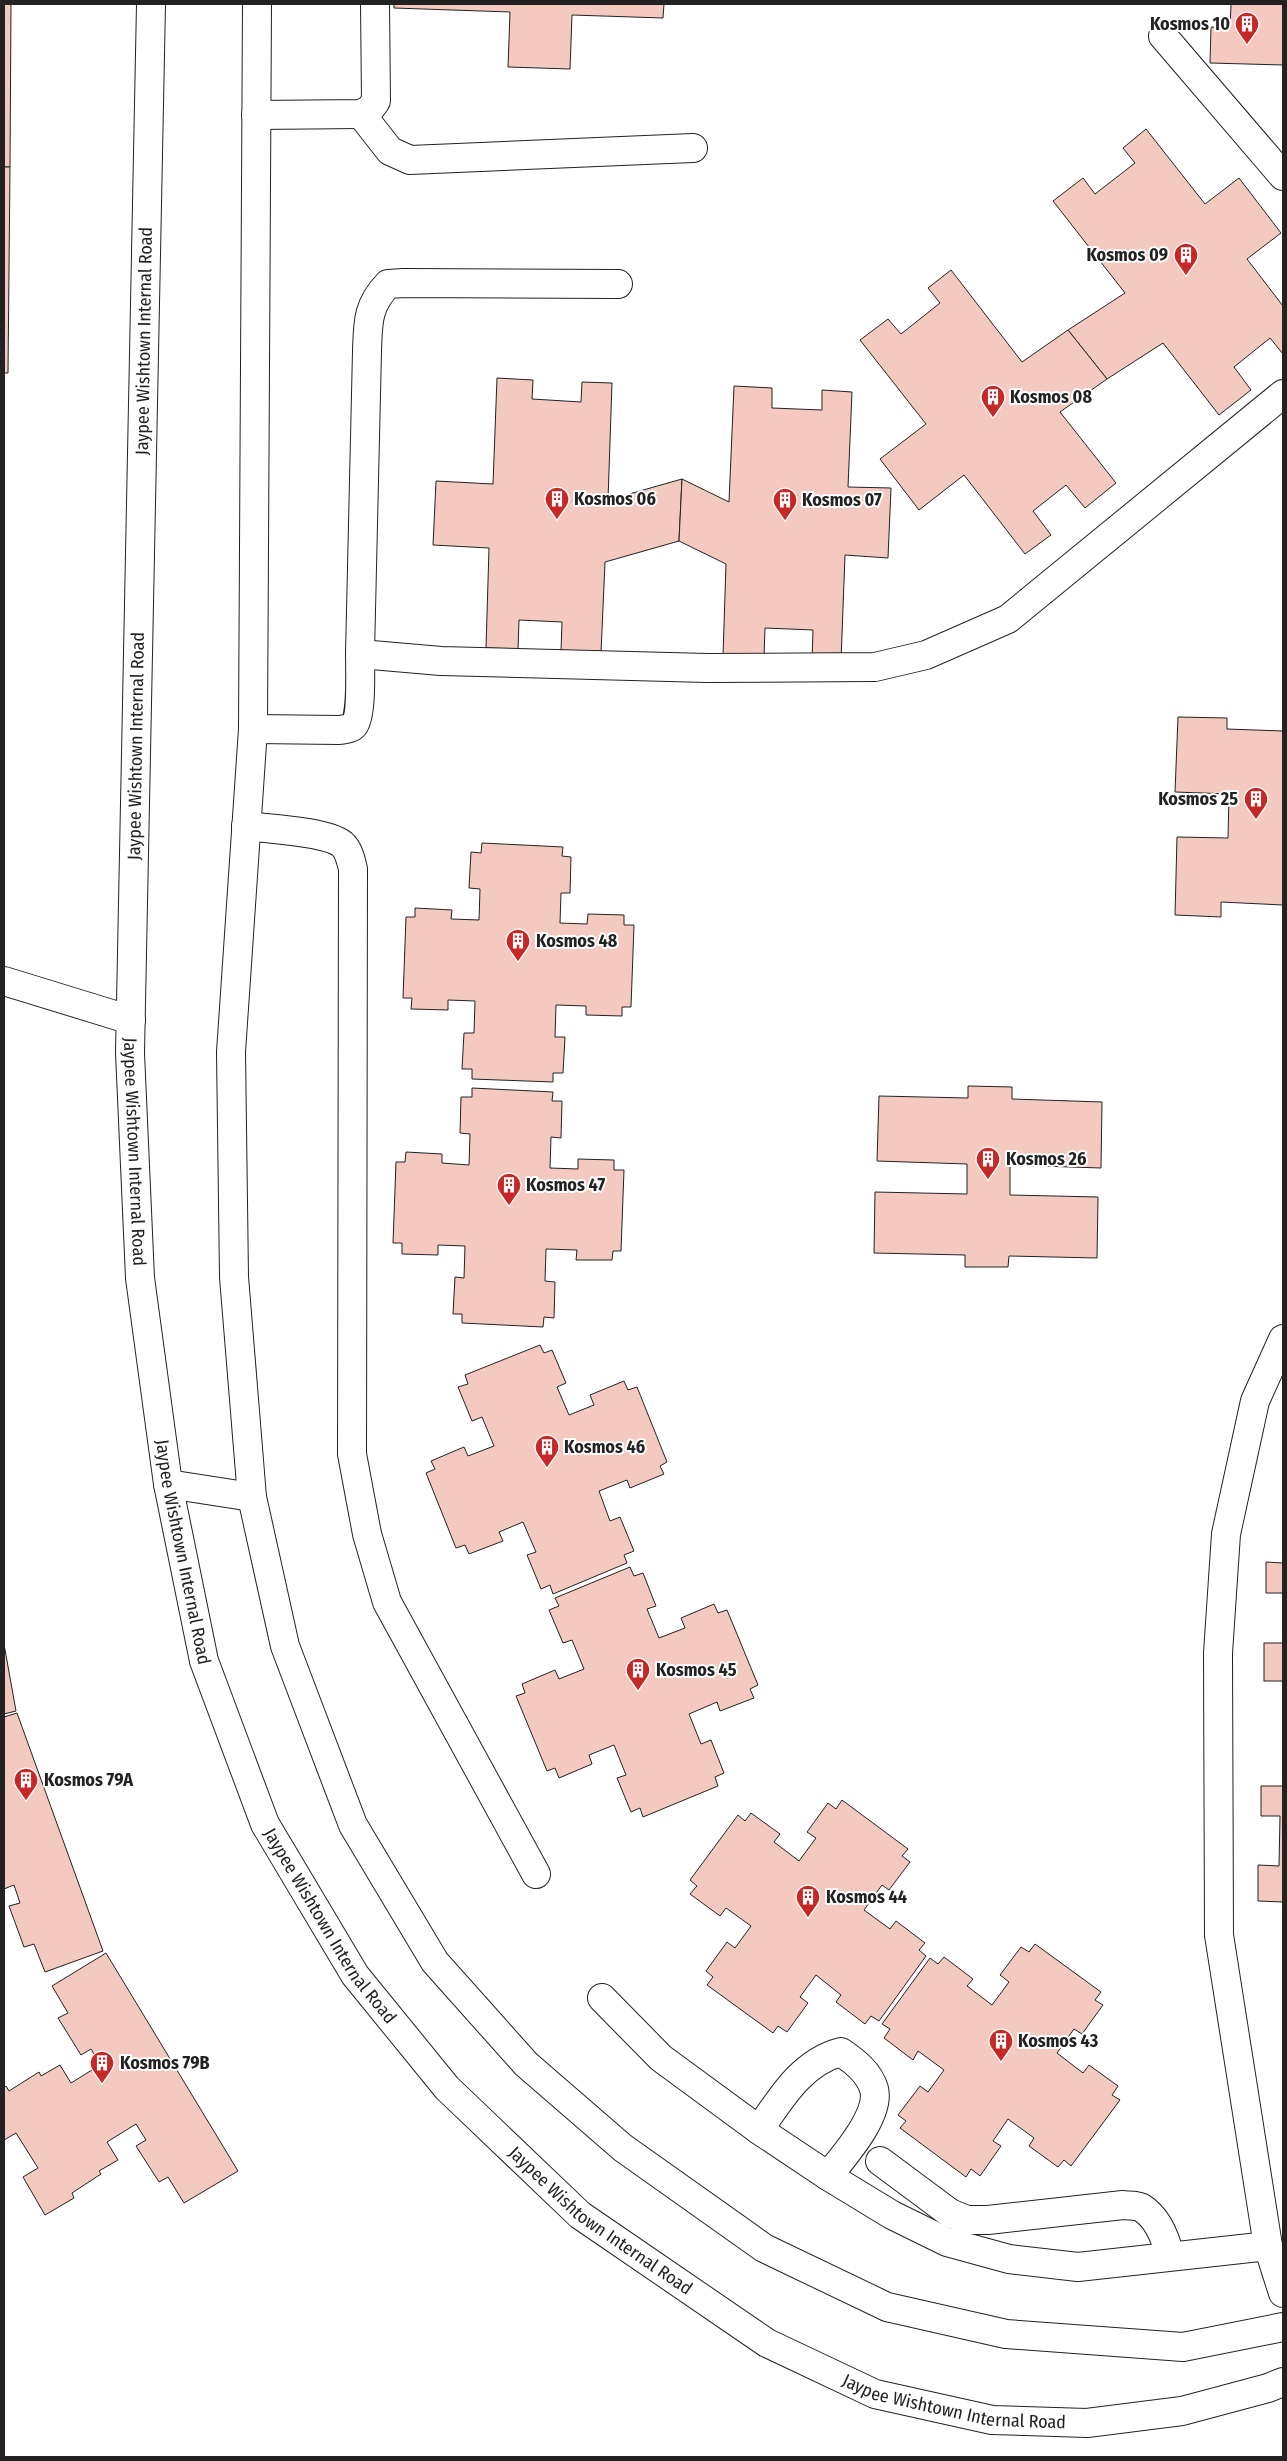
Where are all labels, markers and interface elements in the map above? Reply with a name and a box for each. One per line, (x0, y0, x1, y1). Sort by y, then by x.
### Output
building icon: Kosmos 10 (1234, 11, 1260, 45)
place label: Kosmos 10 (1150, 13, 1230, 35)
street label: Jaypee Wishtown Internal Road (131, 227, 157, 455)
building icon: Kosmos 09 (1173, 242, 1199, 276)
place label: Kosmos 09 (1086, 244, 1168, 266)
building icon: Kosmos 08 (980, 384, 1006, 418)
place label: Kosmos 08 (1010, 386, 1092, 408)
building icon: Kosmos 06 (544, 486, 570, 520)
building icon: Kosmos 07 (772, 487, 798, 521)
place label: Kosmos 06 (574, 488, 656, 510)
place label: Kosmos 07 (802, 489, 882, 511)
street label: Jaypee Wishtown Internal Road (123, 632, 149, 860)
building icon: Kosmos 25 (1243, 786, 1269, 820)
place label: Kosmos 25 (1158, 788, 1238, 810)
building icon: Kosmos 48 (505, 928, 531, 962)
place label: Kosmos 48 (536, 930, 618, 952)
street label: Jaypee Wishtown Internal Road (119, 1037, 150, 1266)
building icon: Kosmos 26 (975, 1146, 1001, 1180)
place label: Kosmos 26 (1006, 1148, 1086, 1170)
building icon: Kosmos 47 (496, 1172, 522, 1206)
place label: Kosmos 47 (526, 1174, 605, 1196)
building icon: Kosmos 46 (534, 1434, 560, 1468)
place label: Kosmos 46 (564, 1436, 645, 1458)
street label: Jaypee Wishtown Internal Road (151, 1438, 215, 1666)
building icon: Kosmos 45 (625, 1657, 651, 1691)
place label: Kosmos 45 (656, 1659, 737, 1681)
building icon: Kosmos 79A (13, 1767, 39, 1801)
place label: Kosmos 79A (44, 1769, 133, 1791)
street label: Jaypee Wishtown Internal Road (259, 1824, 401, 2028)
building icon: Kosmos 44 (795, 1884, 821, 1918)
place label: Kosmos 44 (826, 1886, 907, 1908)
building icon: Kosmos 43 (988, 2028, 1014, 2062)
place label: Kosmos 43 (1018, 2030, 1099, 2052)
building icon: Kosmos 79B (89, 2050, 115, 2084)
place label: Kosmos 79B (120, 2052, 210, 2074)
street label: Jaypee Wishtown Internal Road (504, 2142, 697, 2300)
street label: Jaypee Wishtown Internal Road (839, 2369, 1066, 2433)

